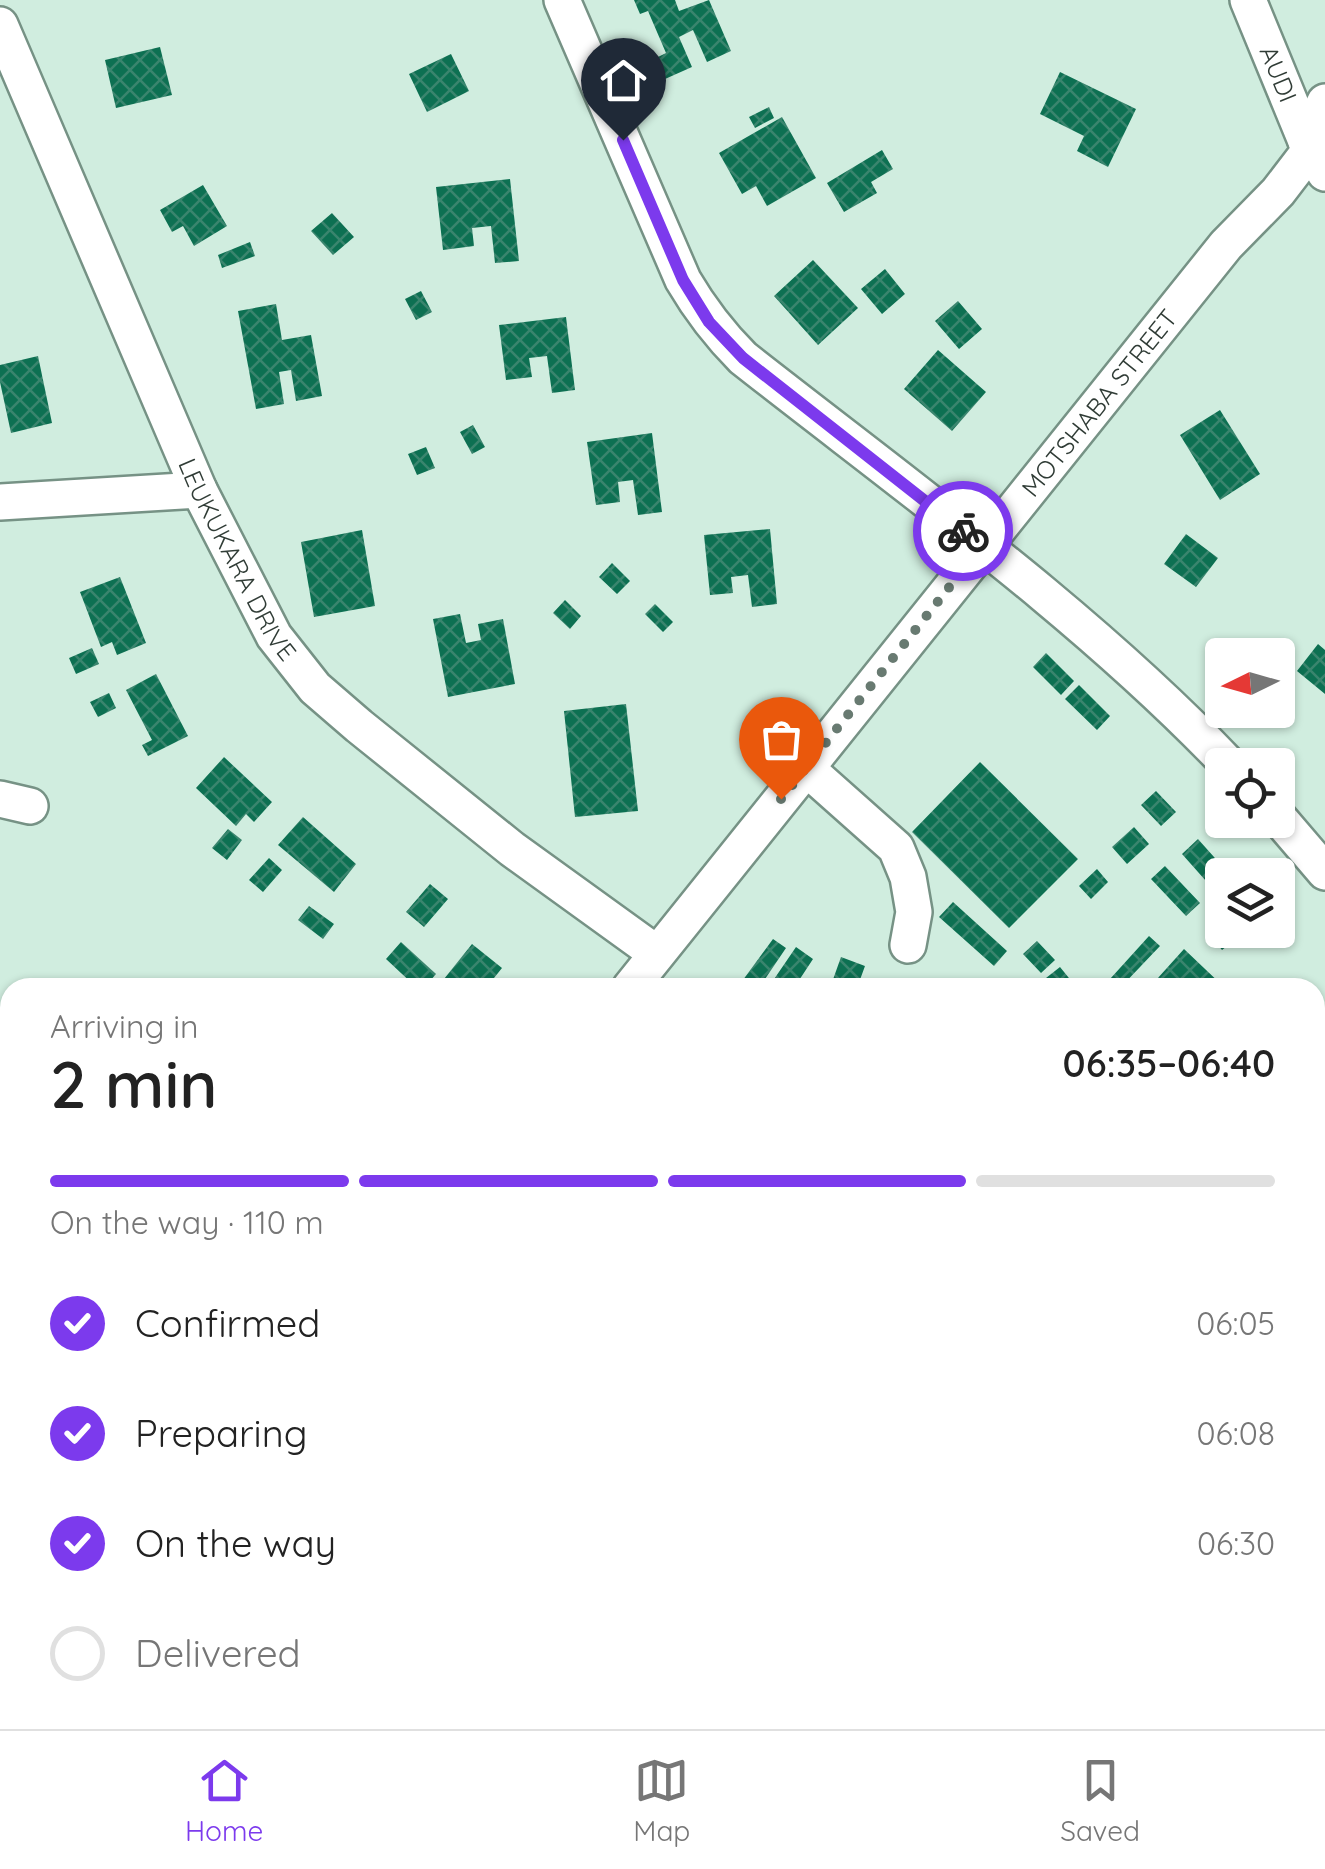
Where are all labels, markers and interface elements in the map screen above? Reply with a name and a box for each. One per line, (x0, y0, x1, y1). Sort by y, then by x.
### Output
pin (581, 38, 666, 141)
street label: AUDI (1254, 41, 1304, 107)
icon: home (596, 53, 651, 108)
street label: MOTSHABA STREET (1014, 303, 1183, 503)
street label: LEUKUKARA DRIVE (172, 453, 303, 667)
courier (913, 481, 1013, 581)
icon: bike (936, 504, 991, 559)
north arrow (1205, 638, 1295, 728)
map controls (1205, 638, 1295, 948)
pin (739, 697, 824, 800)
icon: bag (754, 712, 809, 767)
button: locate (1205, 748, 1295, 838)
button: layers (1205, 858, 1295, 948)
text: Arriving in (50, 1006, 199, 1046)
text: 06:35–06:40 (1063, 1039, 1275, 1087)
text: 2 min (50, 1043, 218, 1124)
text: On the way · 110 m (50, 1202, 324, 1242)
icon: check (50, 1296, 105, 1351)
text: Confirmed (135, 1299, 320, 1347)
text: 06:05 (1196, 1303, 1275, 1343)
icon: check (50, 1406, 105, 1461)
text: Preparing (135, 1409, 307, 1457)
text: 06:08 (1196, 1413, 1275, 1453)
icon: check (50, 1516, 105, 1571)
text: On the way (135, 1519, 336, 1567)
text: 06:30 (1197, 1523, 1275, 1563)
text: Delivered (135, 1629, 301, 1677)
tab: Home (185, 1753, 263, 1848)
tab: Map (633, 1753, 690, 1848)
tab: Saved (1060, 1753, 1140, 1848)

